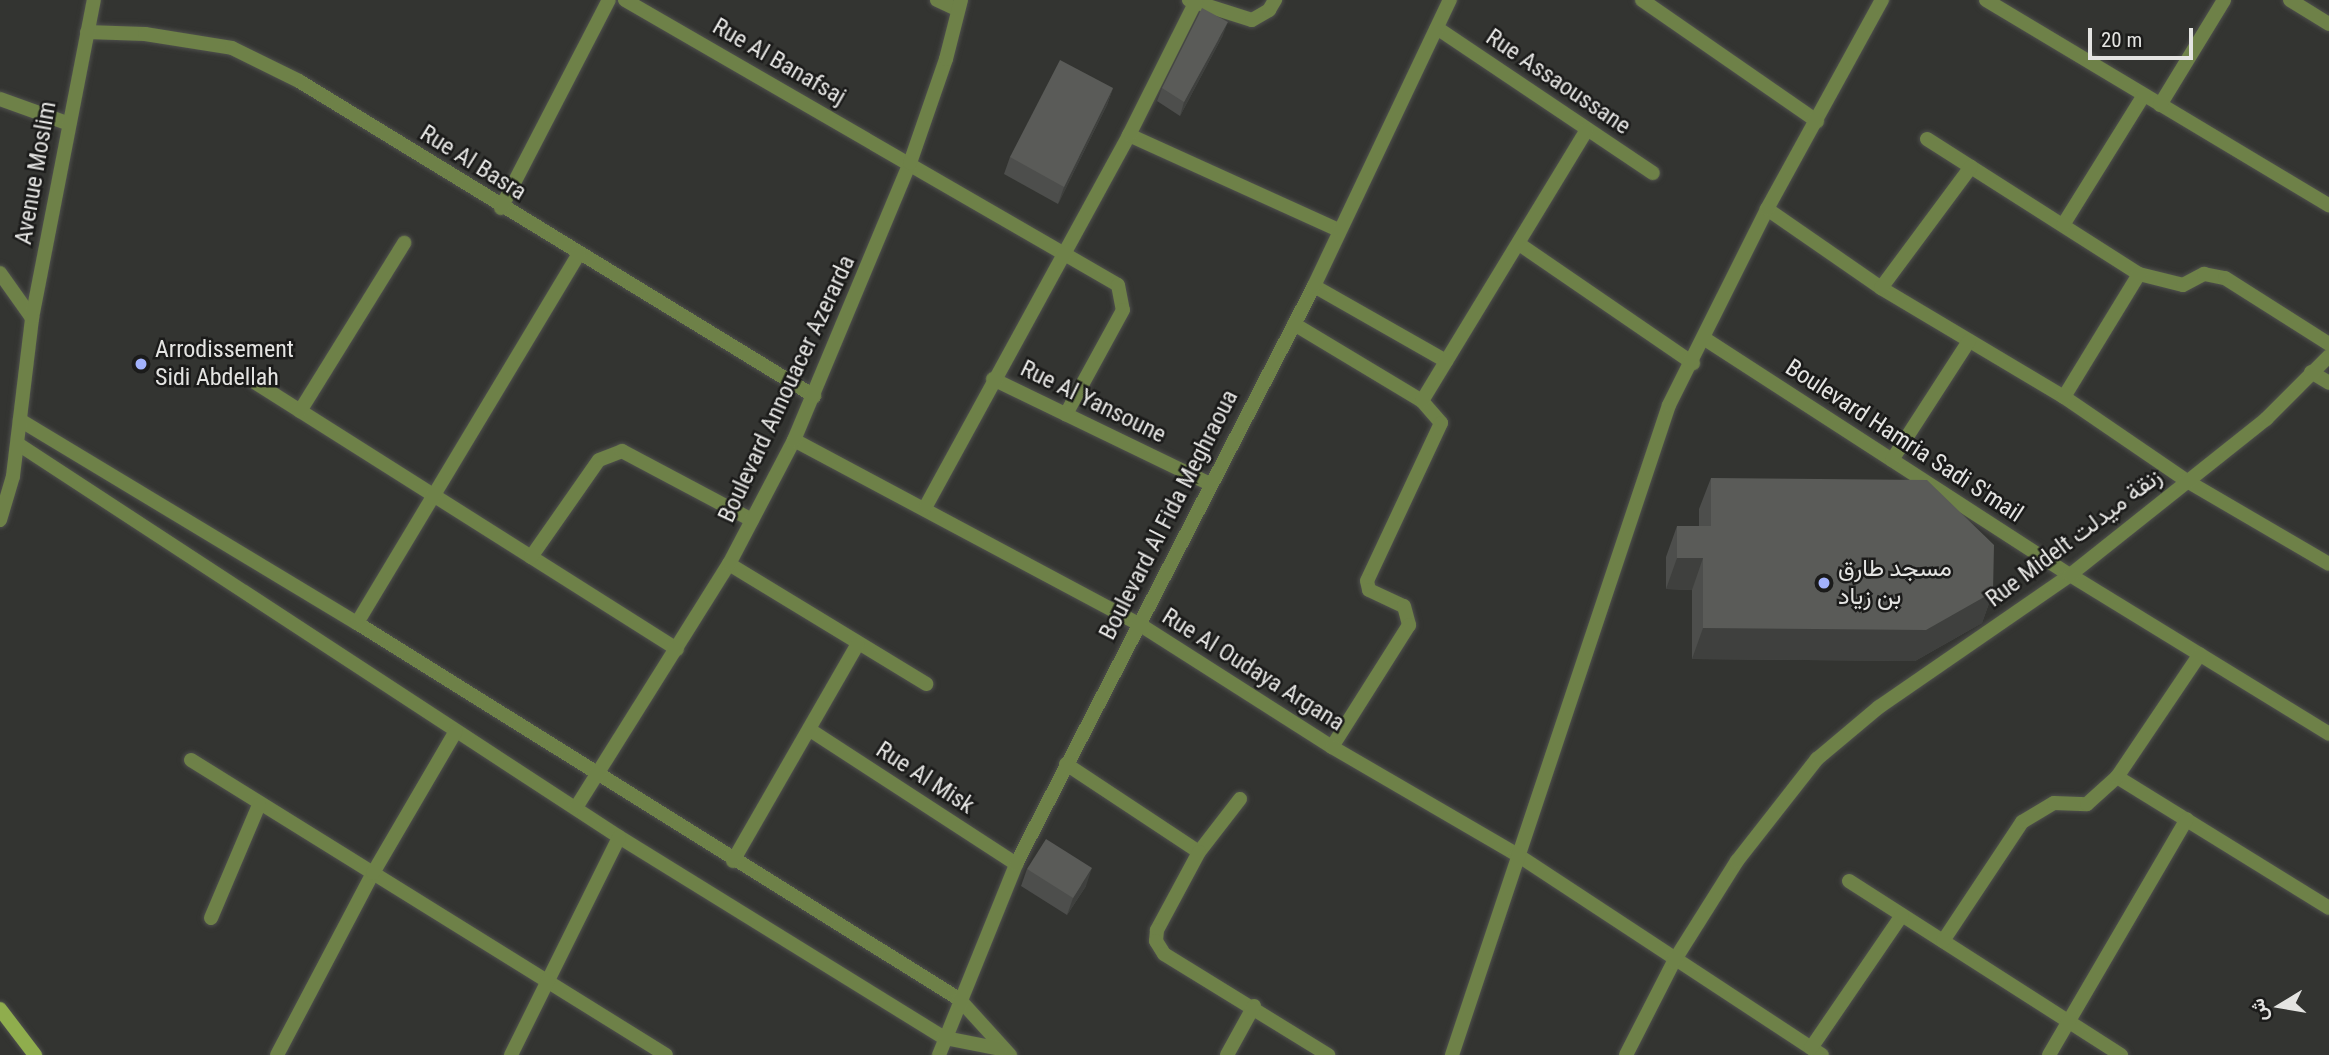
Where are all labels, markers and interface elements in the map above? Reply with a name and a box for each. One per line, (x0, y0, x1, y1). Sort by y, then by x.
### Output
street label: Rue Al Banafsaj (707, 12, 851, 112)
scale bar (2091, 14, 2196, 58)
street label: Rue Assaoussane (1480, 23, 1636, 141)
text: 20 m (2101, 28, 2142, 52)
street label: Avenue Moslim (9, 99, 63, 247)
street label: Rue Al Basra (415, 119, 531, 207)
street label: Boulevard Annouacer Azerarda (712, 251, 862, 527)
place label: Arrodissement Sidi Abdellah (155, 336, 294, 392)
street label: Boulevard Hamria Sadi S'mail (1780, 353, 2028, 529)
street label: Rue Al Yansoune (1016, 354, 1170, 450)
marker: Arrodissement Sidi Abdellah (133, 356, 149, 372)
street label: Boulevard Al Fida Meghraoua (1093, 385, 1245, 645)
street label: Rue Midelt زنقة ميدلت (1980, 462, 2168, 614)
place label: مسجد طارق بن زياد (1838, 555, 1952, 611)
marker: مسجد طارق بن زياد (1816, 575, 1832, 591)
street label: Rue Al Oudaya Argana (1157, 602, 1349, 738)
street label: Rue Al Misk (870, 736, 980, 820)
north arrow (2245, 971, 2315, 1041)
text: ش (2245, 997, 2272, 1024)

